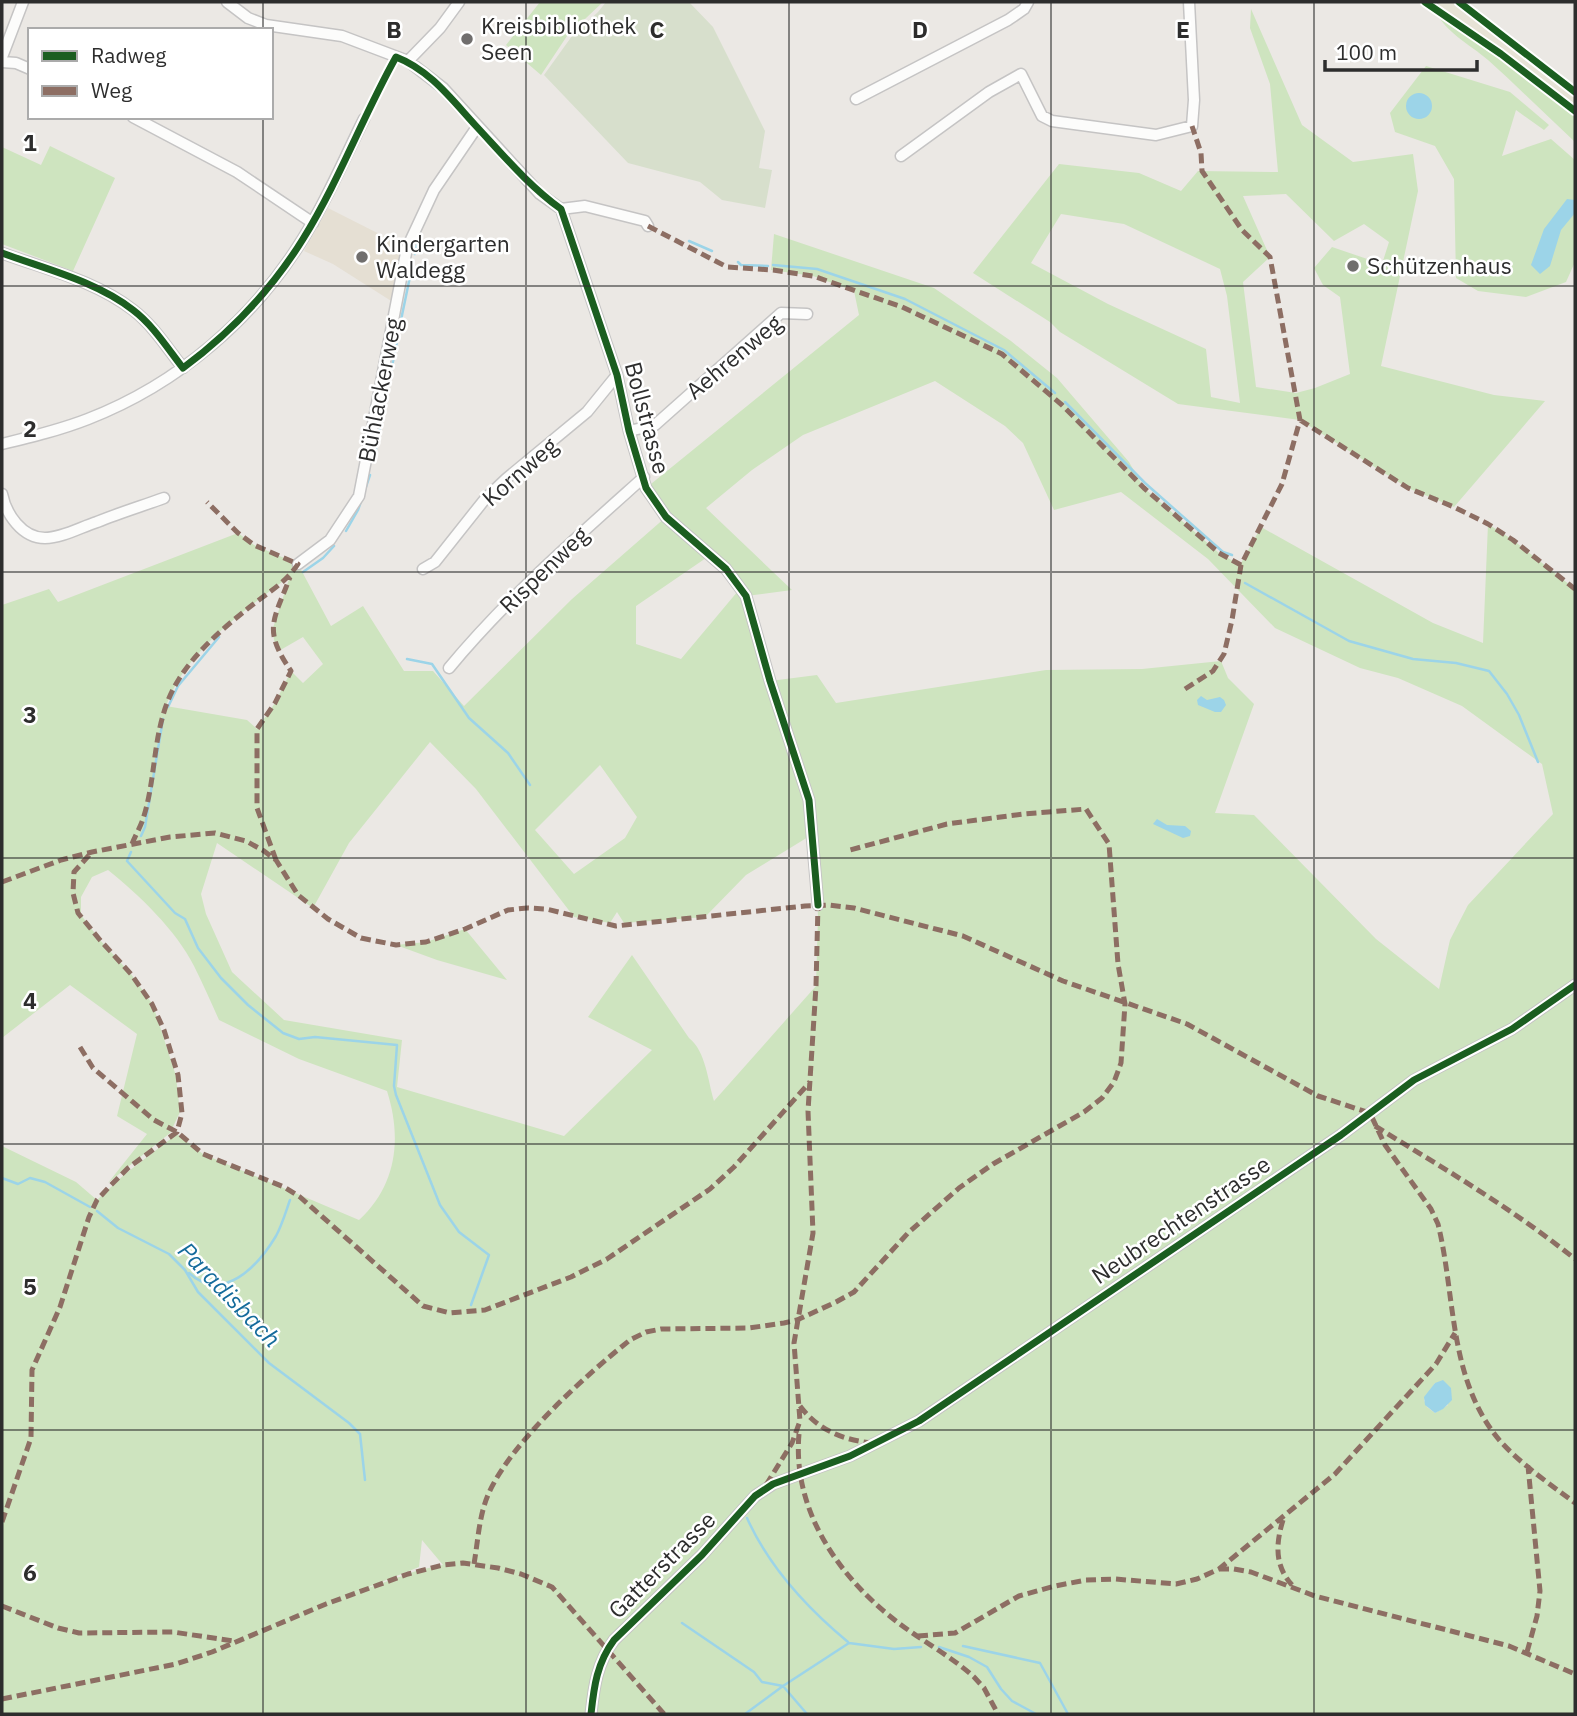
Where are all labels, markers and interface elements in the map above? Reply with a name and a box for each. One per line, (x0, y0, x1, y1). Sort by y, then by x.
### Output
place label: Kreisbibliothek Seen (481, 10, 636, 66)
text: B (386, 14, 402, 44)
text: C (650, 14, 665, 44)
text: D (912, 14, 928, 44)
text: E (1176, 14, 1190, 44)
legend (28, 28, 273, 119)
scale bar (1325, 28, 1477, 72)
marker: Kreisbibliothek Seen (459, 31, 475, 47)
text: 100 m (1336, 38, 1397, 66)
text: Radweg (91, 41, 166, 69)
text: Weg (91, 76, 132, 104)
text: 1 (23, 127, 37, 157)
place label: Kindergarten Waldegg (376, 228, 510, 284)
marker: Kindergarten Waldegg (354, 249, 370, 265)
place label: Schützenhaus (1367, 250, 1512, 280)
marker: Schützenhaus (1345, 258, 1361, 274)
street label: Aehrenweg (679, 307, 788, 405)
street label: Bühlackerweg (350, 315, 408, 465)
street label: Bollstrasse (619, 358, 677, 477)
text: 2 (23, 413, 37, 443)
street label: Kornweg (475, 430, 563, 512)
street label: Rispenweg (492, 519, 594, 619)
text: 3 (23, 699, 37, 729)
text: 4 (23, 985, 37, 1015)
street label: Neubrechtenstrasse (1085, 1148, 1276, 1290)
water label: Paradisbach (171, 1235, 288, 1354)
text: 5 (23, 1271, 37, 1301)
street label: Gatterstrasse (601, 1504, 721, 1624)
text: 6 (23, 1557, 37, 1587)

